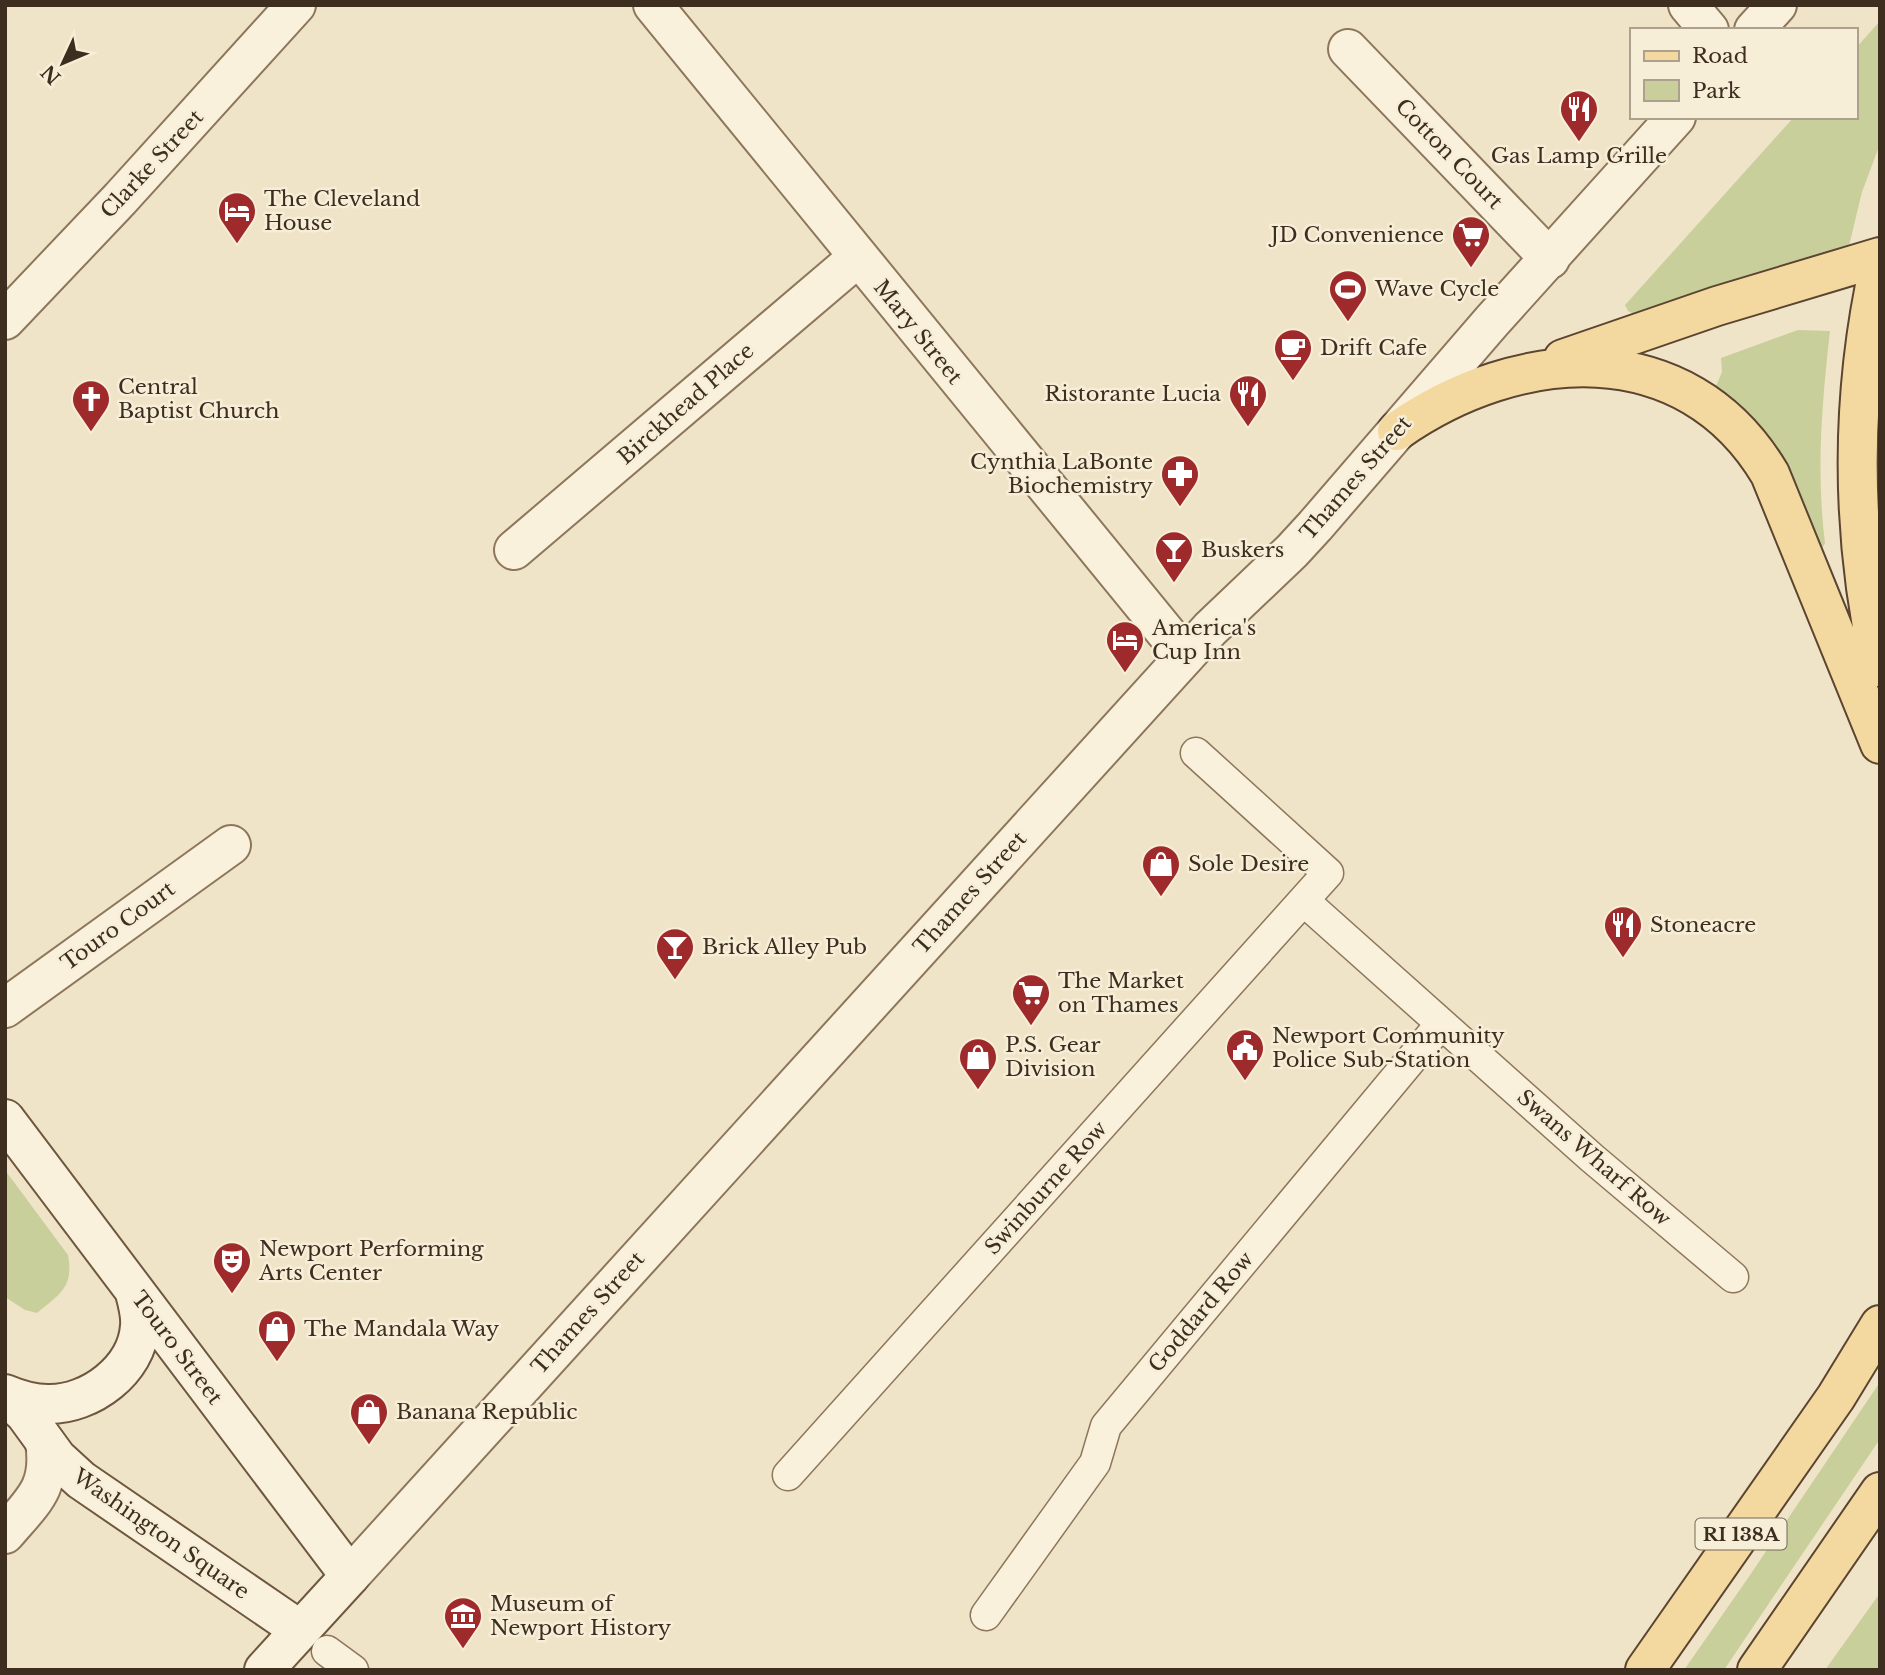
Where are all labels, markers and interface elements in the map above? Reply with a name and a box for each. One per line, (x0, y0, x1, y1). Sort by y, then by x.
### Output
north arrow (28, 28, 98, 98)
legend (1630, 28, 1857, 119)
text: Road (1692, 43, 1748, 69)
text: N (37, 60, 66, 89)
text: Park (1692, 78, 1741, 104)
restaurant icon: Gas Lamp Grille (1558, 88, 1600, 143)
street label: Cotton Court (1390, 93, 1508, 215)
street label: Clarke Street (95, 104, 209, 224)
place label: Gas Lamp Grille (1491, 143, 1667, 169)
place label: The Cleveland House (264, 186, 420, 236)
hotel icon: The Cleveland House (216, 190, 258, 245)
supermarket icon: JD Convenience (1450, 214, 1492, 269)
place label: JD Convenience (1268, 222, 1444, 248)
sports icon: Wave Cycle (1327, 268, 1369, 323)
street label: Mary Street (868, 275, 968, 389)
place label: Wave Cycle (1374, 276, 1499, 302)
cafe icon: Drift Cafe (1272, 327, 1314, 382)
place label: Drift Cafe (1320, 335, 1427, 361)
street label: Birckhead Place (613, 338, 759, 470)
restaurant icon: Ristorante Lucia (1227, 373, 1269, 428)
place label: Central Baptist Church (118, 374, 279, 424)
church icon: Central Baptist Church (70, 378, 112, 433)
place label: Ristorante Lucia (1045, 381, 1221, 407)
street label: Thames Street (1295, 410, 1417, 545)
place label: Cynthia LaBonte Biochemistry (970, 449, 1154, 499)
pharmacy icon: Cynthia LaBonte Biochemistry (1159, 453, 1201, 508)
bar icon: Buskers (1153, 529, 1195, 584)
place label: Buskers (1201, 537, 1284, 563)
place label: America's Cup Inn (1151, 615, 1256, 665)
hotel icon: America's Cup Inn (1104, 619, 1146, 674)
street label: Thames Street (908, 826, 1032, 960)
shop icon: Sole Desire (1140, 843, 1182, 898)
place label: Sole Desire (1188, 851, 1309, 877)
street label: Touro Court (56, 876, 180, 976)
restaurant icon: Stoneacre (1602, 904, 1644, 959)
place label: Stoneacre (1650, 912, 1756, 938)
bar icon: Brick Alley Pub (654, 926, 696, 981)
place label: Brick Alley Pub (702, 934, 867, 960)
place label: The Market on Thames (1058, 968, 1184, 1018)
supermarket icon: The Market on Thames (1010, 972, 1052, 1027)
place label: Newport Community Police Sub-Station (1272, 1023, 1505, 1073)
public building icon: Newport Community Police Sub-Station (1224, 1027, 1266, 1082)
place label: P.S. Gear Division (1005, 1032, 1101, 1082)
shop icon: P.S. Gear Division (957, 1036, 999, 1091)
street label: Swans Wharf Row (1512, 1084, 1676, 1232)
street label: Swinburne Row (979, 1116, 1113, 1260)
place label: Newport Performing Arts Center (258, 1236, 484, 1286)
theatre icon: Newport Performing Arts Center (211, 1240, 253, 1295)
street label: Thames Street (526, 1246, 650, 1380)
street label: Goddard Row (1143, 1246, 1259, 1378)
street label: Touro Street (126, 1286, 228, 1410)
shop icon: The Mandala Way (256, 1308, 298, 1363)
place label: The Mandala Way (304, 1316, 500, 1342)
shop icon: Banana Republic (348, 1391, 390, 1446)
place label: Banana Republic (396, 1399, 577, 1425)
street label: Washington Square (67, 1463, 254, 1605)
road number: RI 138A (1696, 1518, 1786, 1550)
place label: Museum of Newport History (490, 1591, 672, 1641)
museum icon: Museum of Newport History (442, 1595, 484, 1650)

